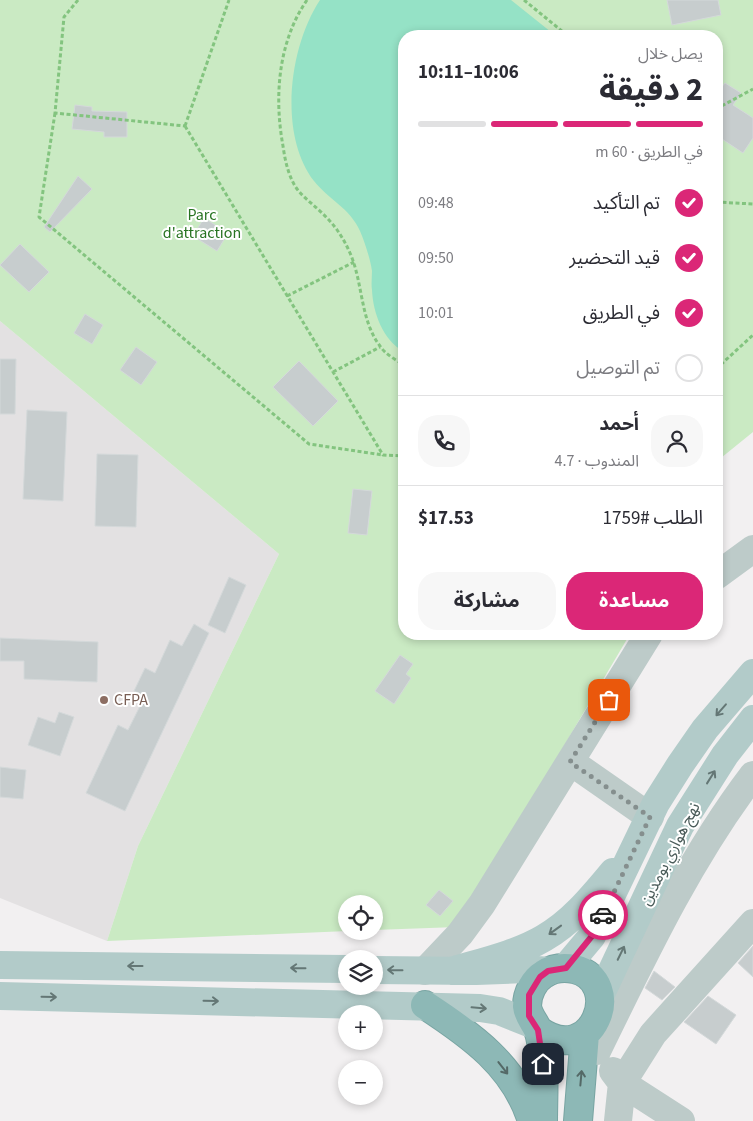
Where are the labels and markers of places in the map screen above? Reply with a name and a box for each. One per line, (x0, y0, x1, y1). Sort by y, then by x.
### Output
pin (588, 679, 630, 721)
place label: CFPA (114, 689, 148, 711)
marker: CFPA (98, 694, 110, 706)
pin (522, 1043, 564, 1085)

